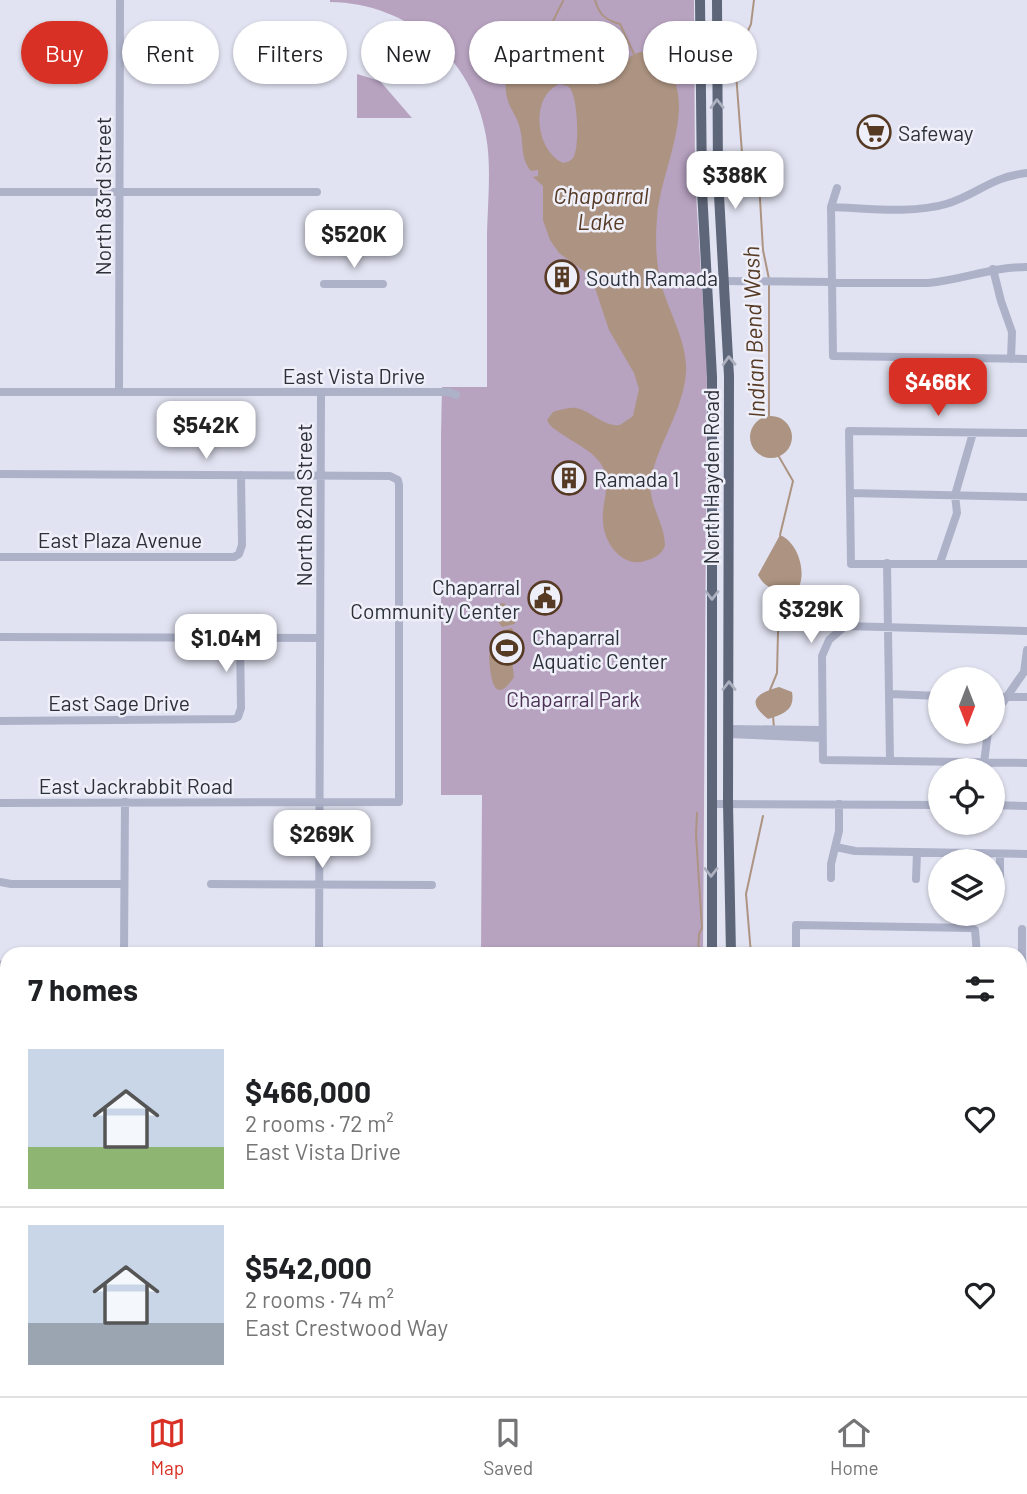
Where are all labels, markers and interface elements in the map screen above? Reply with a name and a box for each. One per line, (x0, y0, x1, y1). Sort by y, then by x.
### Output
chip: Buy (21, 21, 108, 84)
chip: Rent (122, 21, 219, 84)
chip: Filters (233, 21, 347, 84)
chip: New (361, 21, 455, 84)
chip: Apartment (469, 21, 629, 84)
chip: House (643, 21, 757, 84)
one-way arrow (709, 98, 725, 108)
supermarket icon: Safeway (855, 113, 893, 151)
street label: North 83rd Street (90, 116, 115, 276)
place label: Safeway (898, 120, 974, 145)
pin: $388K (686, 152, 784, 211)
text: $388K (703, 160, 767, 188)
water label: Chaparral Lake (553, 181, 649, 235)
pin: $520K (305, 210, 403, 270)
text: $520K (321, 219, 387, 247)
water label: Indian Bend Wash (736, 246, 770, 418)
building icon: South Ramada (543, 258, 581, 296)
place label: South Ramada (586, 265, 718, 290)
one-way arrow (721, 355, 736, 366)
pin: $466K (889, 358, 987, 418)
street label: East Vista Drive (283, 363, 425, 388)
text: $466K (905, 367, 971, 395)
street label: North Hayden Road (698, 389, 723, 565)
pin: $542K (157, 402, 255, 461)
text: $542K (173, 410, 239, 438)
street label: North 82nd Street (291, 423, 316, 587)
building icon: Ramada 1 (550, 459, 588, 497)
place label: Ramada 1 (594, 466, 679, 491)
street label: East Plaza Avenue (38, 527, 202, 552)
place label: Chaparral Community Center (350, 574, 520, 623)
public building icon: Chaparral Community Center (526, 579, 564, 617)
pin: $329K (762, 586, 860, 645)
one-way arrow (704, 591, 720, 601)
text: $329K (778, 594, 844, 622)
pin: $1.04M (169, 614, 283, 674)
text: $1.04M (191, 623, 261, 651)
place label: Chaparral Aquatic Center (532, 624, 668, 673)
sports icon: Chaparral Aquatic Center (488, 629, 526, 667)
north arrow (928, 667, 1004, 744)
map controls (928, 667, 1005, 926)
one-way arrow (721, 681, 737, 691)
park label: Chaparral Park (506, 686, 640, 711)
street label: East Sage Drive (48, 690, 190, 715)
button: locate (928, 758, 1005, 835)
street label: East Jackrabbit Road (39, 773, 233, 798)
pin: $269K (273, 810, 371, 870)
text: $269K (290, 819, 355, 847)
button: layers (928, 849, 1005, 926)
one-way arrow (703, 867, 719, 878)
icon: filters (961, 970, 999, 1008)
text: 7 homes (28, 971, 138, 1007)
text: $466,000 (245, 1073, 371, 1109)
icon: home (84, 1077, 168, 1161)
icon: heart (961, 1100, 999, 1138)
text: 2 rooms · 72 m² (245, 1109, 394, 1137)
text: East Vista Drive (245, 1137, 401, 1165)
text: $542,000 (245, 1249, 372, 1285)
icon: home (84, 1253, 168, 1337)
icon: heart (961, 1276, 999, 1314)
text: 2 rooms · 74 m² (245, 1285, 394, 1313)
text: East Crestwood Way (245, 1313, 448, 1341)
tab: Map (148, 1414, 186, 1479)
tab: Saved (483, 1414, 533, 1479)
tab: Home (830, 1414, 879, 1479)

